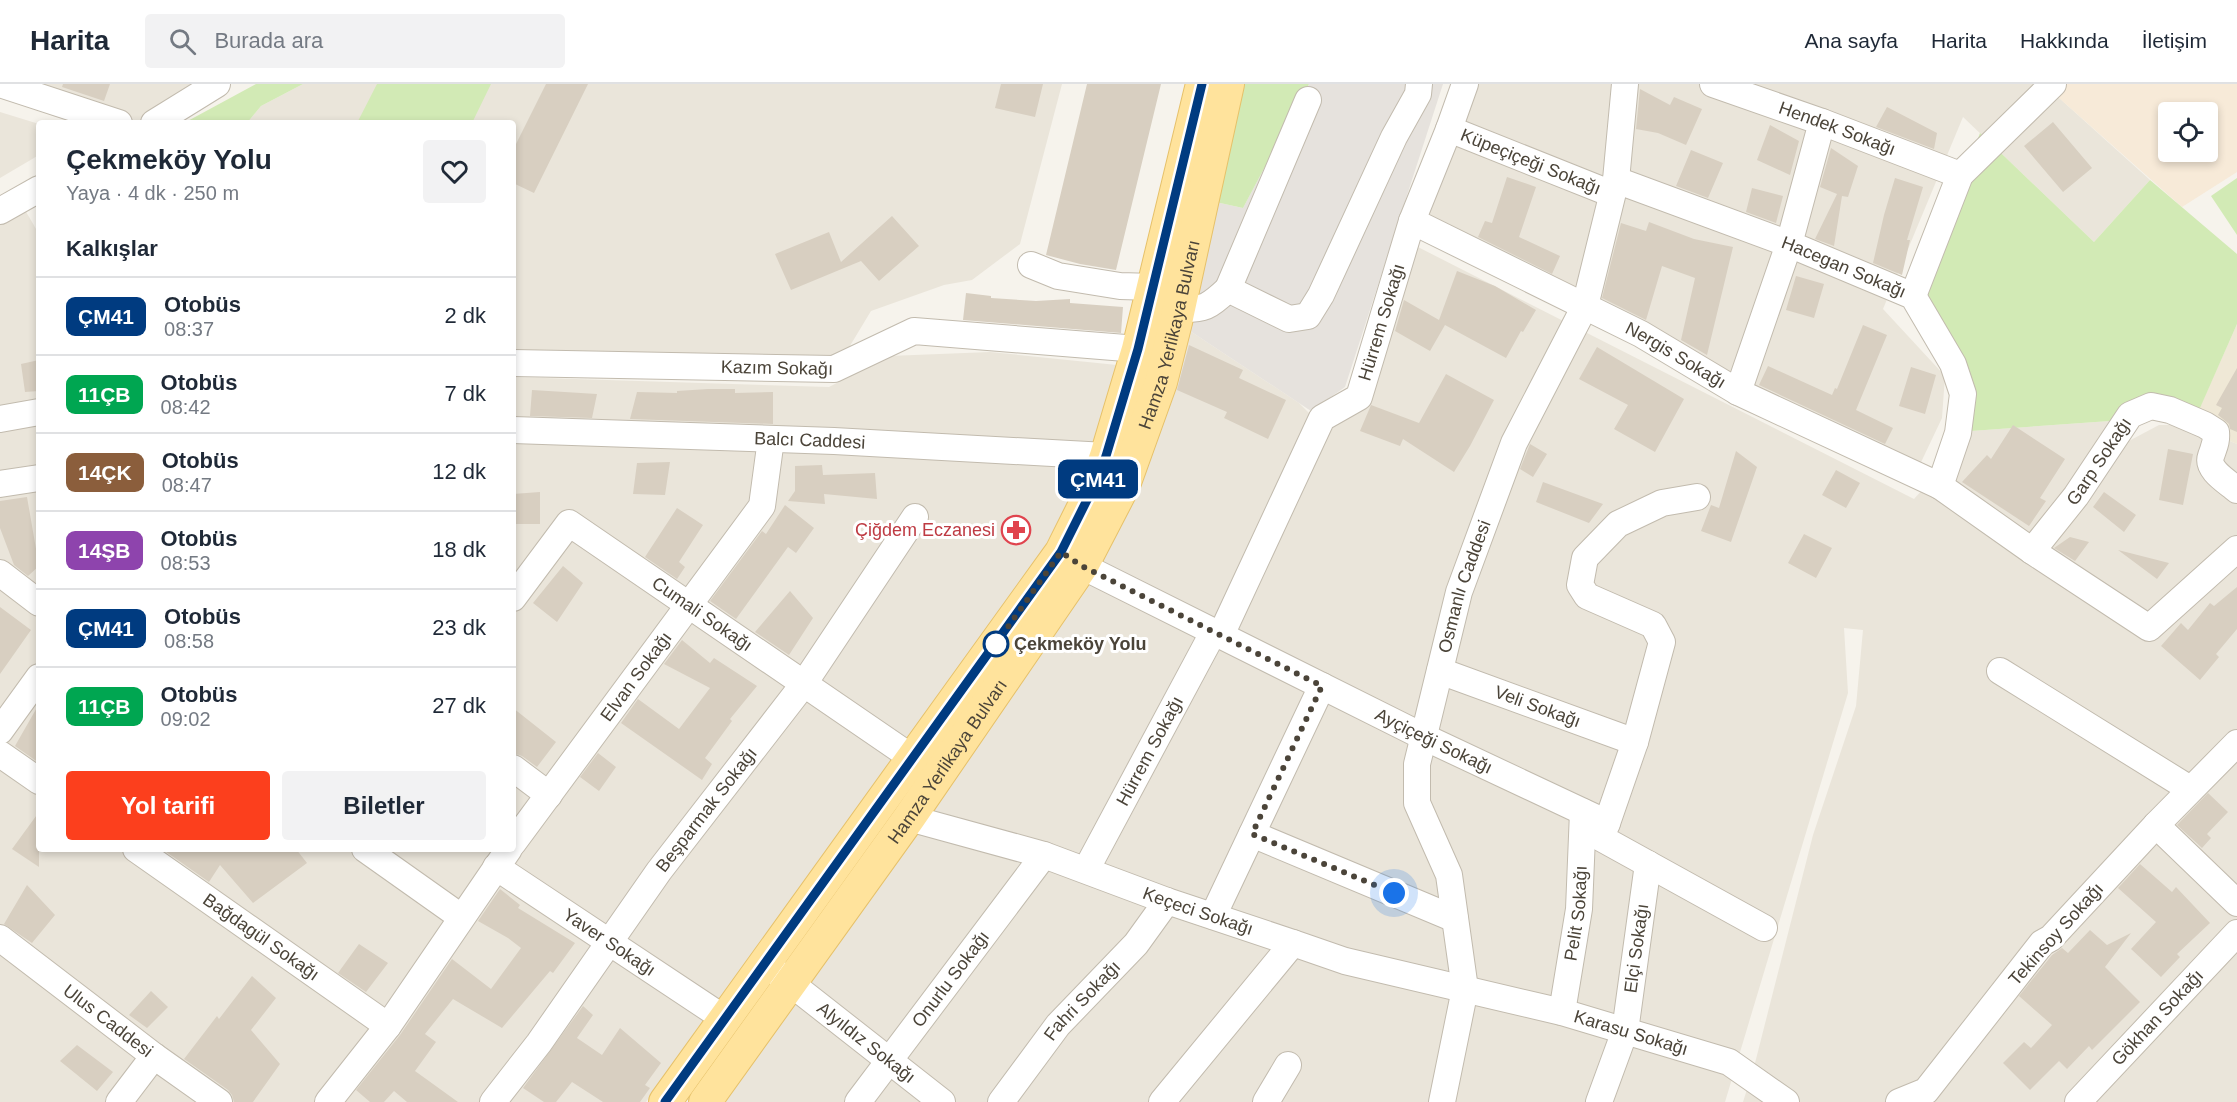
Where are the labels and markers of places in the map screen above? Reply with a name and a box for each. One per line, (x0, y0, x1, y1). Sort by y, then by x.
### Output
pharmacy icon: Çiğdem Eczanesi (1000, 514, 1032, 546)
place label: Çiğdem Eczanesi (855, 520, 995, 540)
marker: Çekmeköy Yolu (983, 631, 1009, 657)
place label: Çekmeköy Yolu (1014, 634, 1146, 654)

